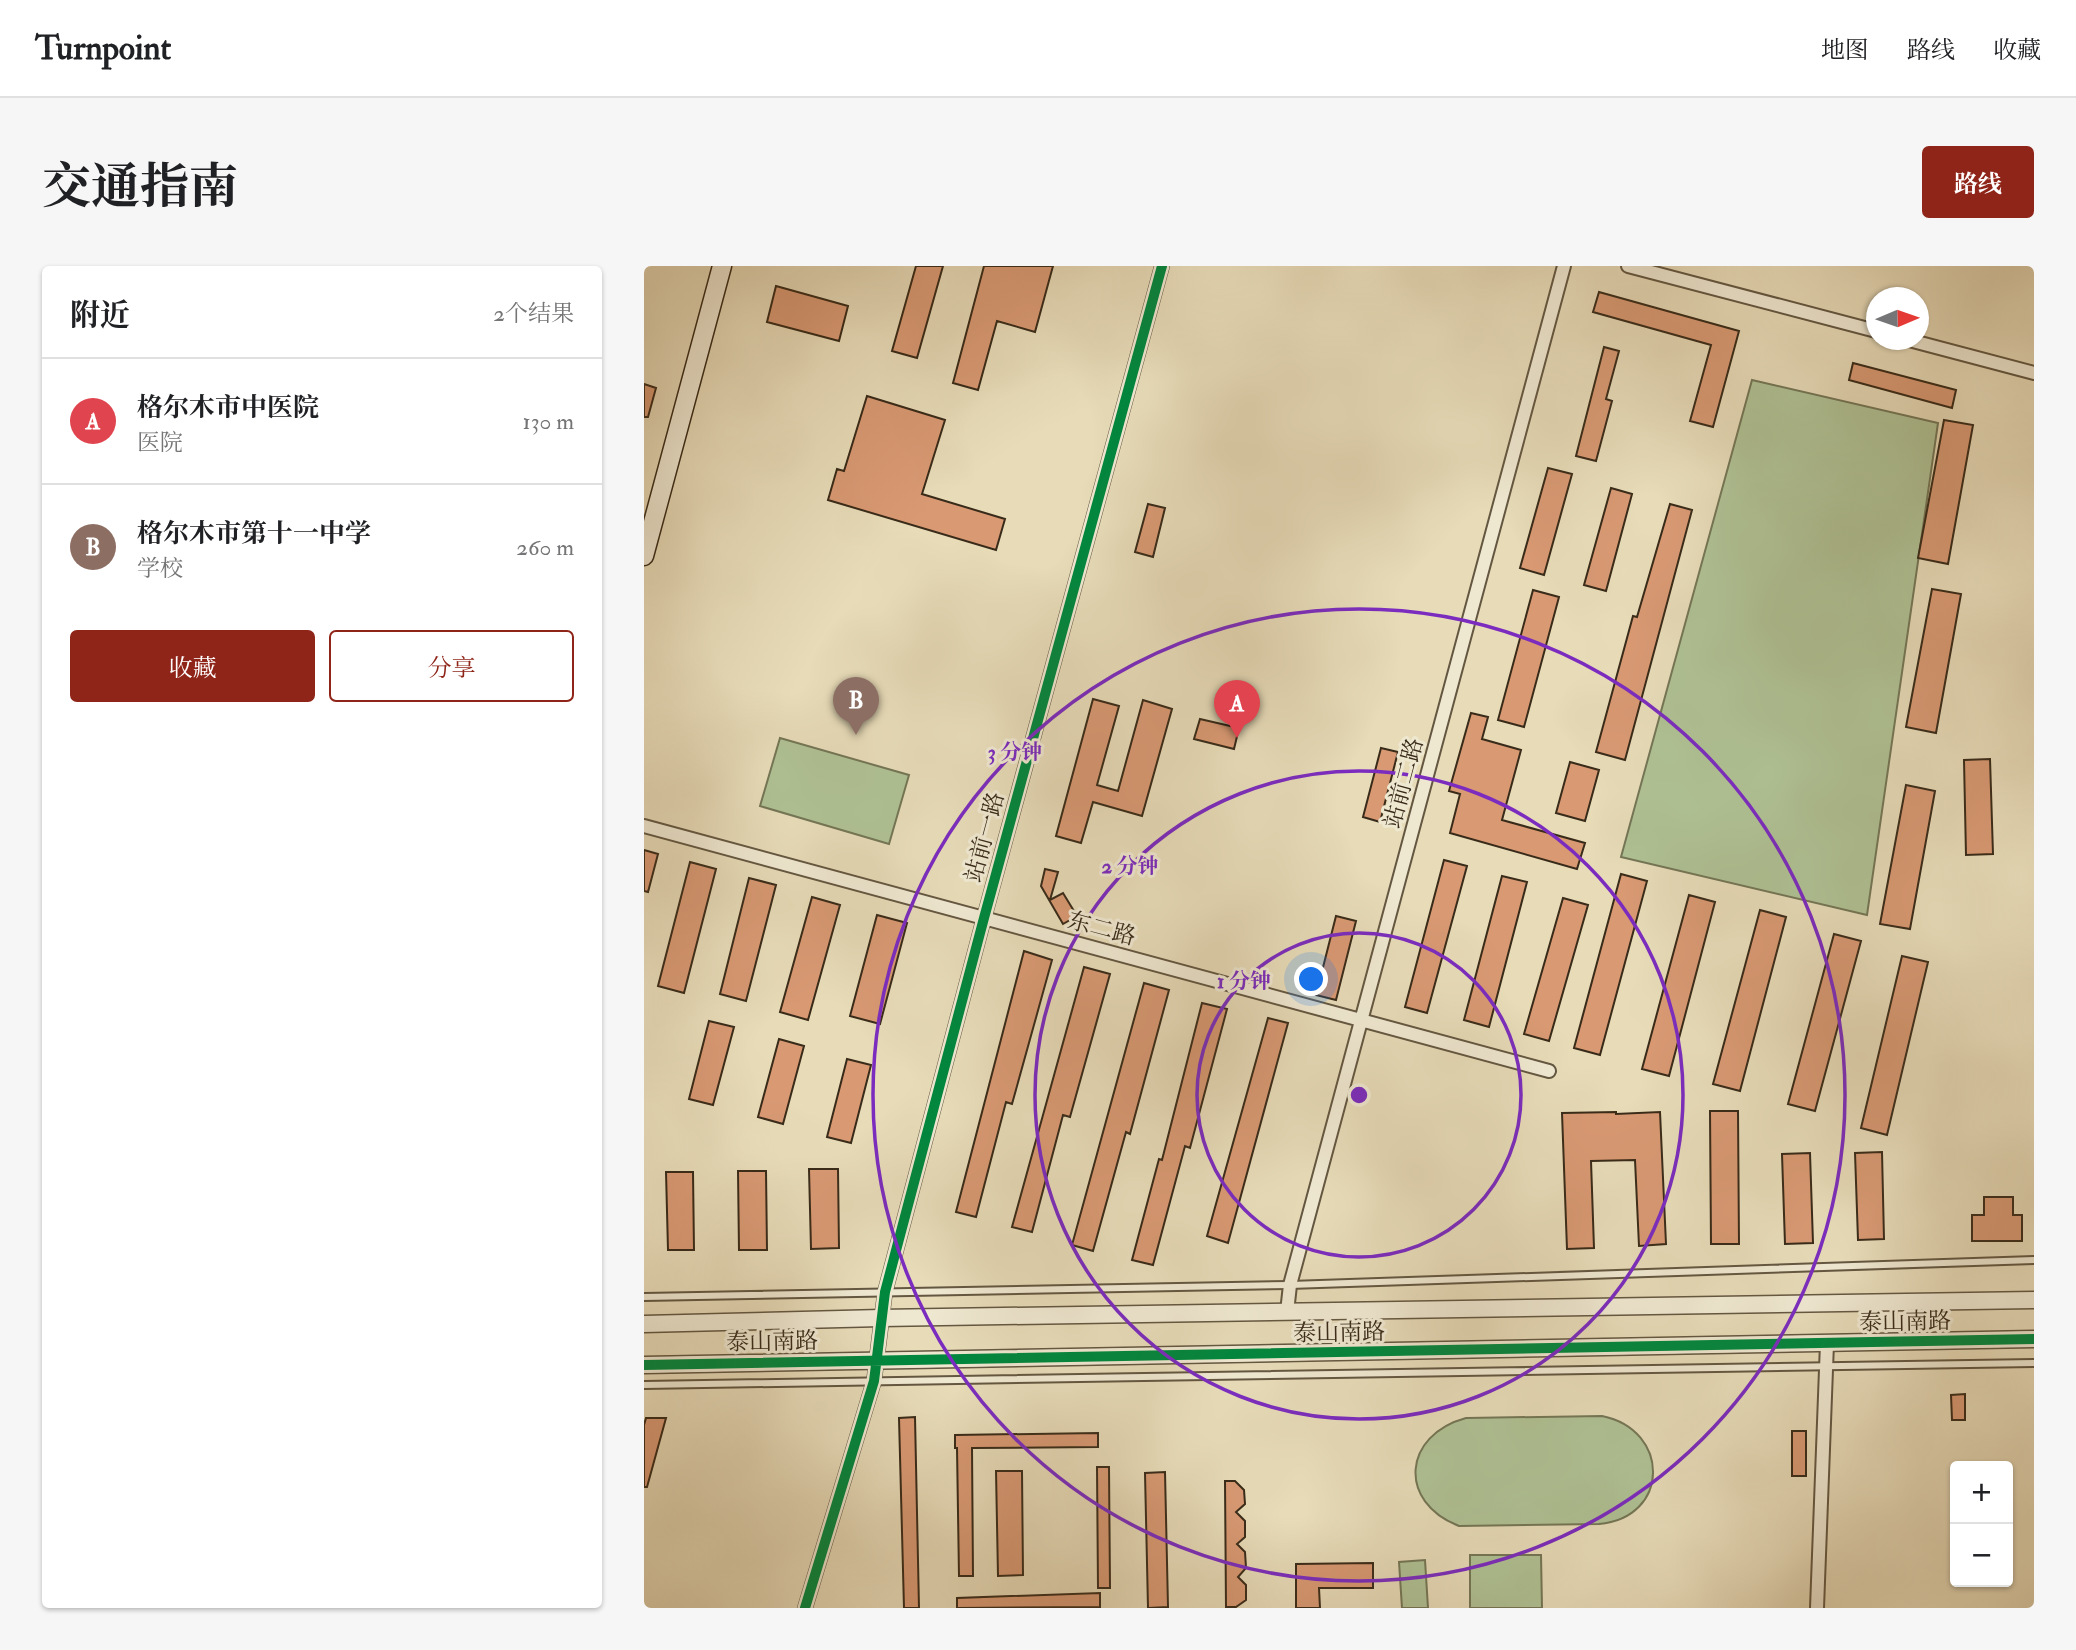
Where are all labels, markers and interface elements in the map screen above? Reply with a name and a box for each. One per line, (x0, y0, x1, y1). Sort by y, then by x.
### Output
text: Turnpoint (35, 28, 171, 69)
text: 地图 (1821, 35, 1869, 66)
text: 路线 (1907, 35, 1955, 66)
text: 收藏 (1993, 35, 2041, 66)
button: 路线 (1922, 146, 2034, 218)
text: 交通指南 (42, 157, 238, 218)
north arrow (1866, 287, 1929, 350)
text: 附近 (70, 297, 130, 334)
text: 2个结果 (493, 299, 574, 328)
text: 格尔木市中医院 (137, 392, 319, 424)
text: A (86, 407, 100, 436)
text: 130 m (522, 407, 574, 436)
text: 医院 (137, 428, 183, 457)
text: 格尔木市第十一中学 (137, 518, 371, 550)
text: B (85, 533, 101, 562)
text: 260 m (516, 533, 574, 562)
text: 学校 (137, 554, 183, 583)
button: 收藏 (70, 630, 315, 702)
button: 分享 (329, 630, 574, 702)
pin: B (833, 677, 879, 735)
pin: A (1214, 680, 1260, 738)
street label: 站前二路 (1378, 735, 1429, 831)
text: 3 分钟 (988, 739, 1042, 766)
street label: 站前一路 (959, 789, 1010, 885)
text: 2 分钟 (1101, 853, 1159, 880)
street label: 东二路 (1065, 906, 1139, 951)
your location (1294, 962, 1328, 996)
text: 1 分钟 (1217, 968, 1271, 995)
centre of rings (1347, 1083, 1371, 1107)
street label: 泰山南路 (1859, 1306, 1951, 1337)
street label: 泰山南路 (1293, 1317, 1385, 1348)
street label: 泰山南路 (726, 1326, 818, 1357)
map controls (1950, 1461, 2013, 1587)
button: + (1950, 1461, 2013, 1524)
button: − (1950, 1524, 2013, 1587)

